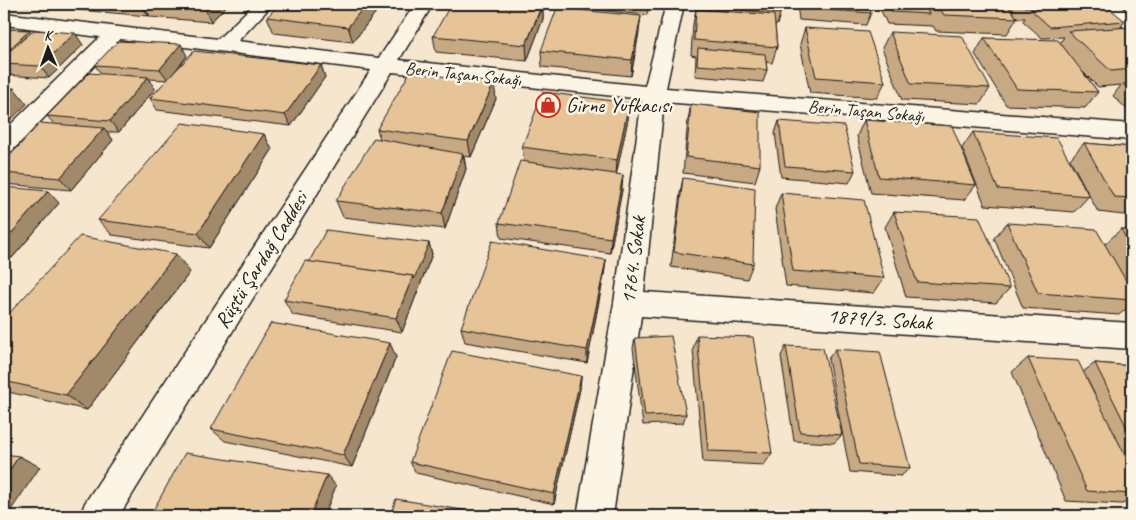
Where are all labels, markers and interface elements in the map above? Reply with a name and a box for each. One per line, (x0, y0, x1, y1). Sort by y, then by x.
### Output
north arrow (22, 22, 72, 72)
text: K (44, 27, 54, 44)
street label: Berin Taşan Sokağı (404, 57, 523, 91)
shop icon: Girne Yufkacısı (535, 92, 561, 118)
place label: Girne Yufkacısı (566, 92, 673, 118)
street label: Berin Taşan Sokağı (807, 95, 926, 127)
street label: Rüştü Şardağ Caddesi (209, 185, 315, 333)
street label: 1764. Sokak (615, 213, 651, 305)
street label: 1879/3. Sokak (827, 302, 934, 336)

